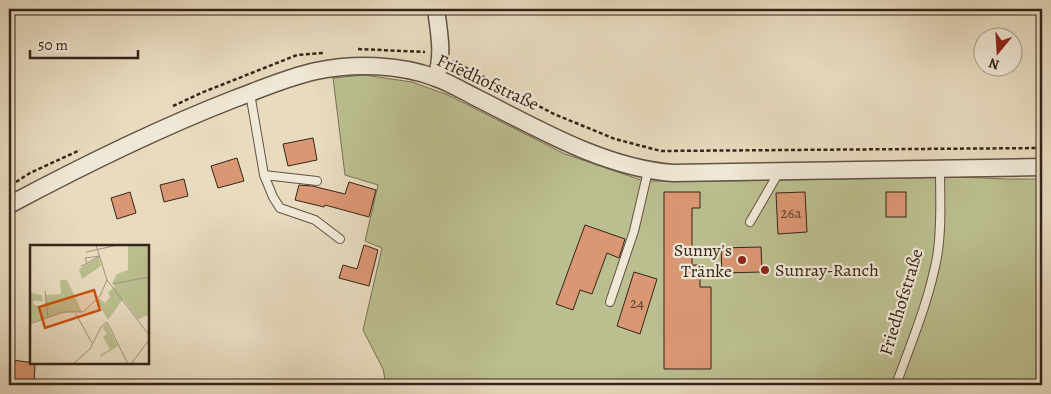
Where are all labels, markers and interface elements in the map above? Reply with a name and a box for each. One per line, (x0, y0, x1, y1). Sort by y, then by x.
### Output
scale bar (30, 28, 138, 60)
north arrow (974, 28, 1024, 78)
text: 50 m (38, 35, 68, 55)
street label: Friedhofstraße (433, 48, 543, 116)
text: N (986, 53, 1002, 74)
house number: 26a (780, 203, 802, 223)
place label: Sunny's Tränke (674, 238, 732, 283)
inset map (30, 245, 149, 364)
street label: Friedhofstraße (873, 246, 929, 358)
marker: Sunny's Tränke (736, 254, 748, 266)
place label: Sunray-Ranch (775, 258, 879, 282)
marker: Sunray-Ranch (759, 264, 771, 276)
house number: 24 (630, 293, 644, 313)

